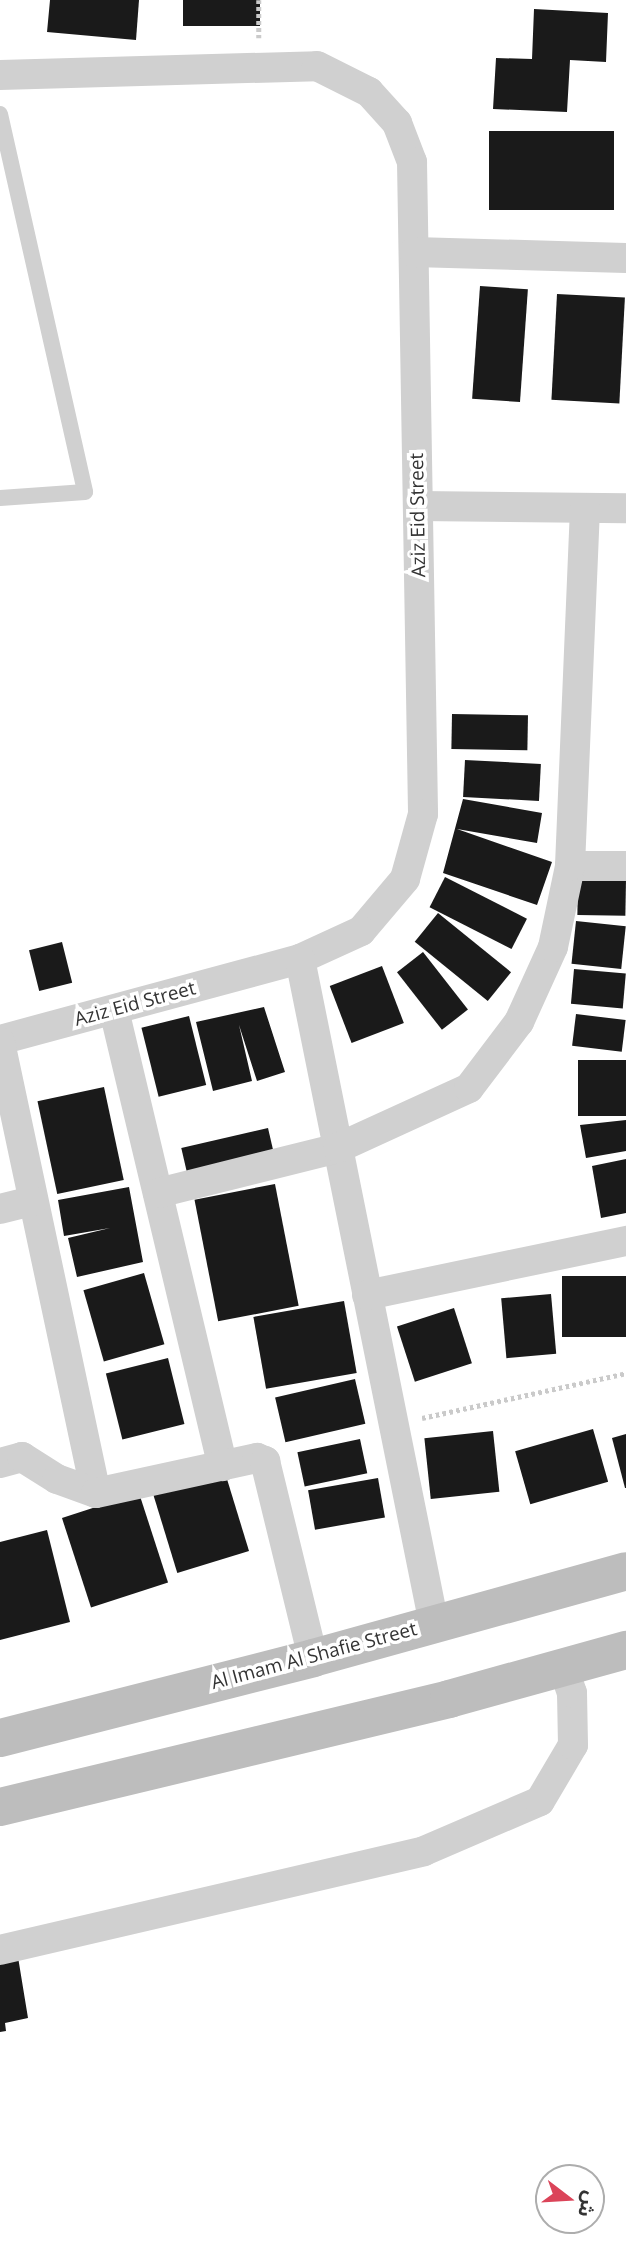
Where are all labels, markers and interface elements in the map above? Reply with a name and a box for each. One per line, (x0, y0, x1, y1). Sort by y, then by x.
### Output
street label: Aziz Eid Street (406, 453, 430, 577)
street label: Aziz Eid Street (72, 977, 198, 1031)
street label: Al Imam Al Shafie Street (209, 1618, 419, 1694)
north arrow (535, 2164, 605, 2234)
text: ش (572, 2188, 604, 2221)

